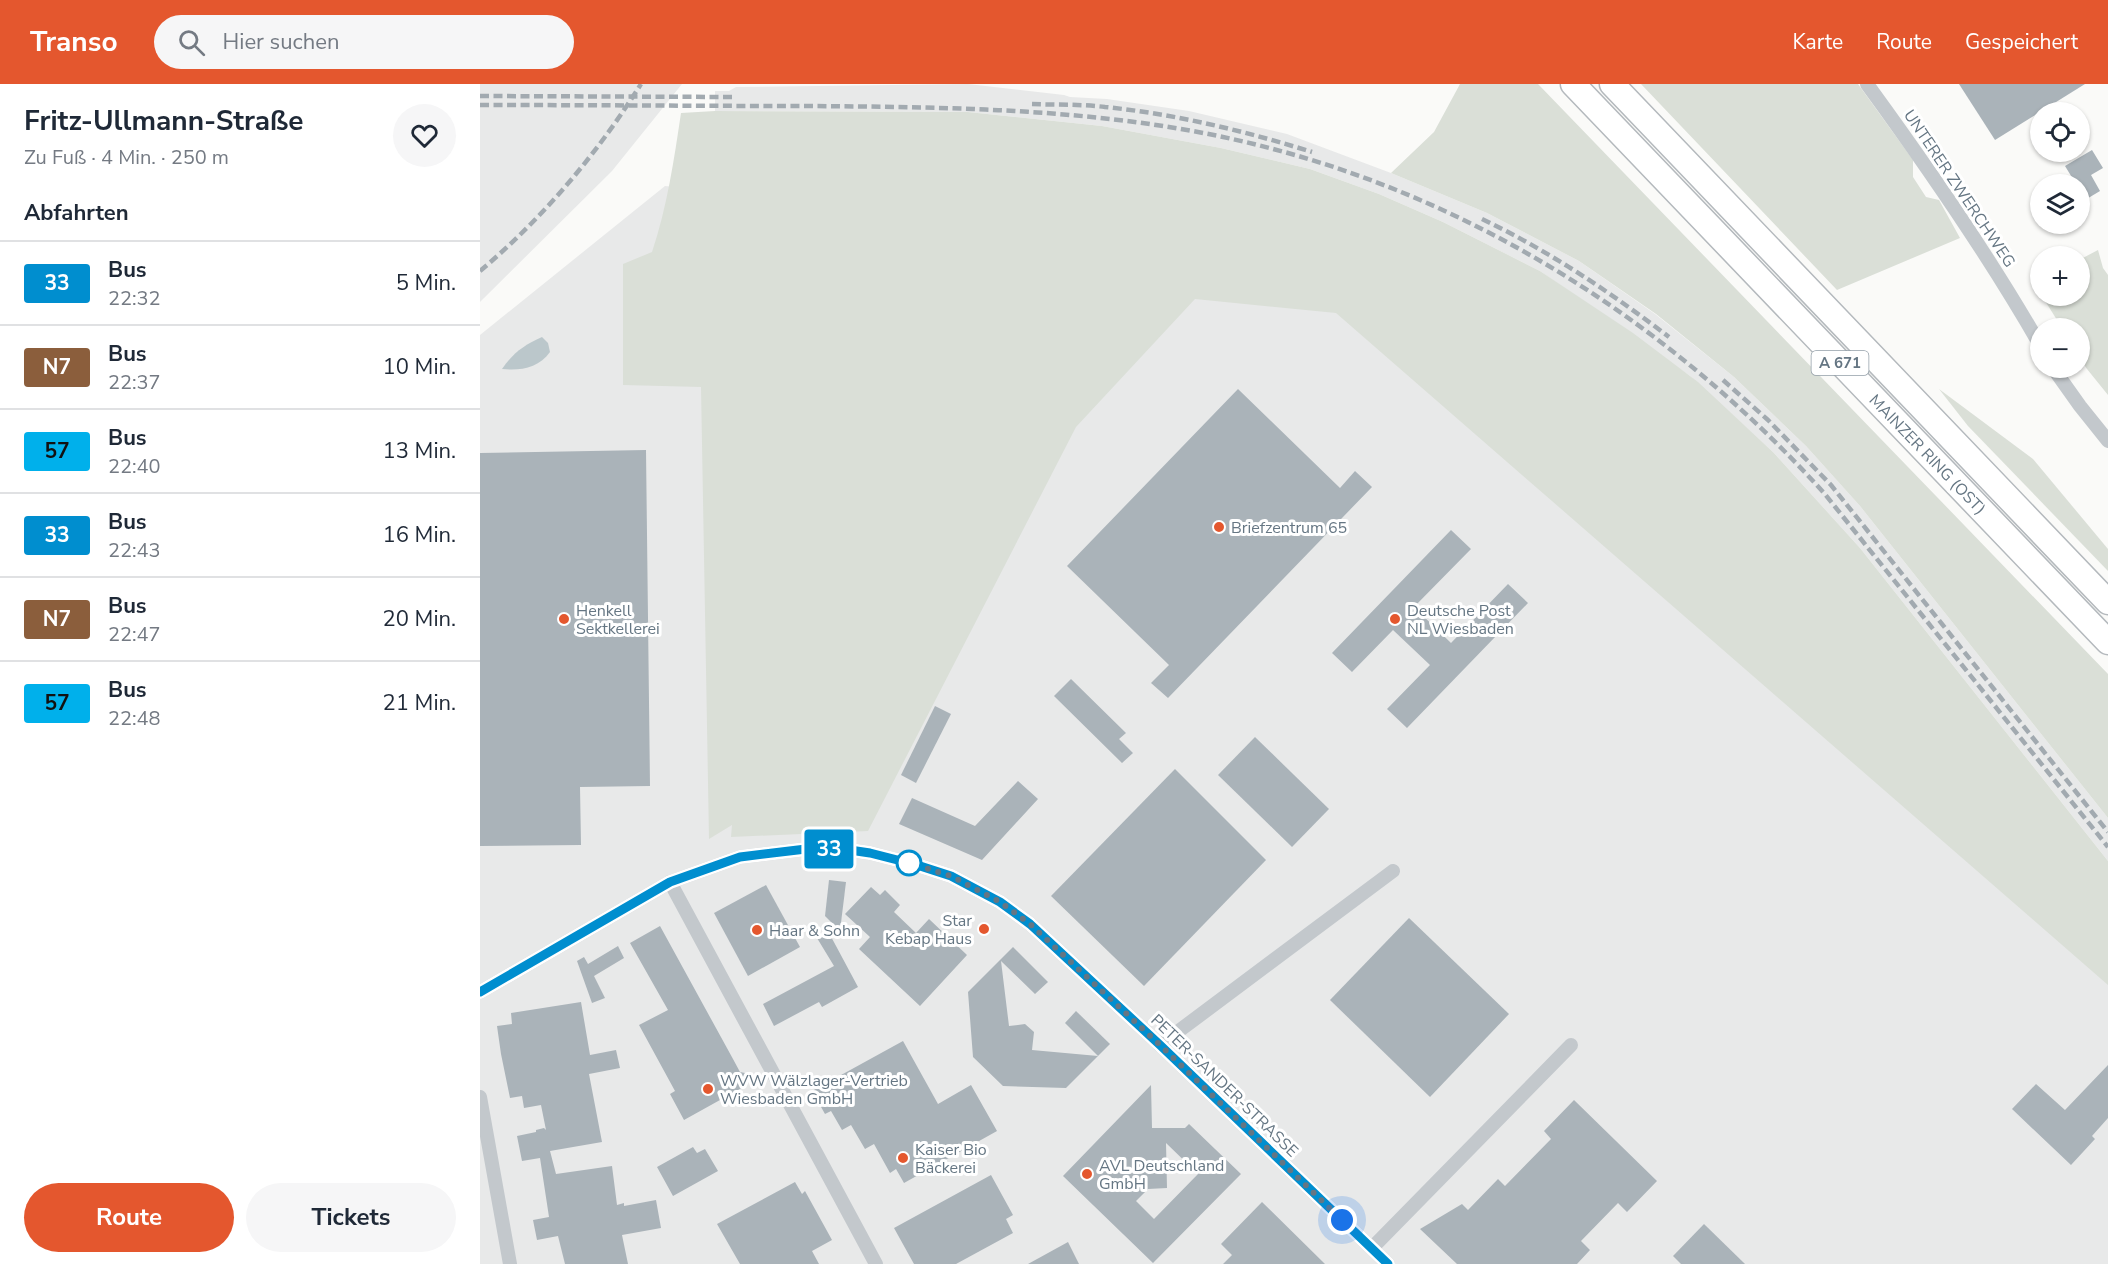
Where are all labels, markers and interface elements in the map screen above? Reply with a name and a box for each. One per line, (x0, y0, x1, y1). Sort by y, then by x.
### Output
search box (154, 15, 574, 69)
text: Transo (30, 23, 118, 61)
icon: search (175, 26, 208, 59)
text: Hier suchen (223, 27, 339, 57)
text: Karte (1793, 28, 1843, 56)
text: Route (1876, 28, 1932, 56)
text: Gespeichert (1965, 28, 2078, 56)
text: Fritz-Ullmann-Straße (24, 102, 304, 140)
map controls (2030, 102, 2090, 378)
button: locate (2030, 102, 2090, 162)
button: heart (393, 104, 456, 167)
street label: UNTERER ZWERCHWEG (1898, 105, 2020, 272)
text: Zu Fuß · 4 Min. · 250 m (24, 144, 229, 171)
button: layers (2030, 174, 2090, 234)
text: Abfahrten (24, 198, 129, 228)
button: + (2030, 246, 2090, 306)
text: Bus (108, 255, 147, 285)
text: 5 Min. (396, 268, 456, 298)
text: 33 (44, 269, 70, 297)
text: 22:32 (108, 285, 161, 312)
button: − (2030, 318, 2090, 378)
text: Bus (108, 339, 147, 369)
road number: A 671 (1812, 351, 1868, 375)
text: 10 Min. (383, 352, 456, 382)
text: N7 (43, 353, 71, 381)
text: 22:37 (108, 369, 161, 396)
street label: MAINZER RING (OST) (1864, 390, 1991, 520)
text: Bus (108, 423, 147, 453)
text: 13 Min. (383, 436, 456, 466)
text: 57 (44, 437, 70, 465)
text: 22:40 (108, 453, 161, 480)
text: Bus (108, 507, 147, 537)
place label: Briefzentrum 65 (1231, 517, 1347, 539)
text: 16 Min. (383, 520, 456, 550)
marker: Briefzentrum 65 (1212, 520, 1226, 534)
text: 33 (44, 521, 70, 549)
text: 22:43 (108, 537, 161, 564)
text: Bus (108, 591, 147, 621)
place label: Henkell Sektkellerei (576, 600, 660, 640)
place label: Deutsche Post NL Wiesbaden (1407, 600, 1514, 640)
text: 20 Min. (383, 604, 456, 634)
text: N7 (43, 605, 71, 633)
marker: Henkell Sektkellerei (557, 612, 571, 626)
marker: Deutsche Post NL Wiesbaden (1388, 612, 1402, 626)
text: 22:47 (108, 621, 161, 648)
text: Bus (108, 675, 147, 705)
text: 21 Min. (383, 688, 456, 718)
text: 57 (44, 689, 70, 717)
text: 22:48 (108, 705, 161, 732)
line badge: 33 (802, 830, 856, 868)
text: 33 (816, 835, 842, 863)
unlabelled marker (896, 850, 922, 876)
place label: Star Kebap Haus (885, 910, 972, 950)
place label: Haar & Sohn (769, 920, 860, 942)
marker: Star Kebap Haus (977, 922, 991, 936)
marker: Haar & Sohn (750, 923, 764, 937)
street label: PETER-SANDER-STRASSE (1146, 1009, 1303, 1162)
place label: WVW Wälzlager-Vertrieb Wiesbaden GmbH (720, 1070, 908, 1110)
marker: WVW Wälzlager-Vertrieb Wiesbaden GmbH (701, 1082, 715, 1096)
place label: Kaiser Bio Bäckerei (915, 1139, 987, 1179)
marker: Kaiser Bio Bäckerei (896, 1151, 910, 1165)
place label: AVL Deutschland GmbH (1099, 1155, 1224, 1195)
marker: AVL Deutschland GmbH (1080, 1167, 1094, 1181)
button: Route (24, 1183, 234, 1252)
button: Tickets (246, 1183, 456, 1252)
your location (1327, 1205, 1357, 1235)

